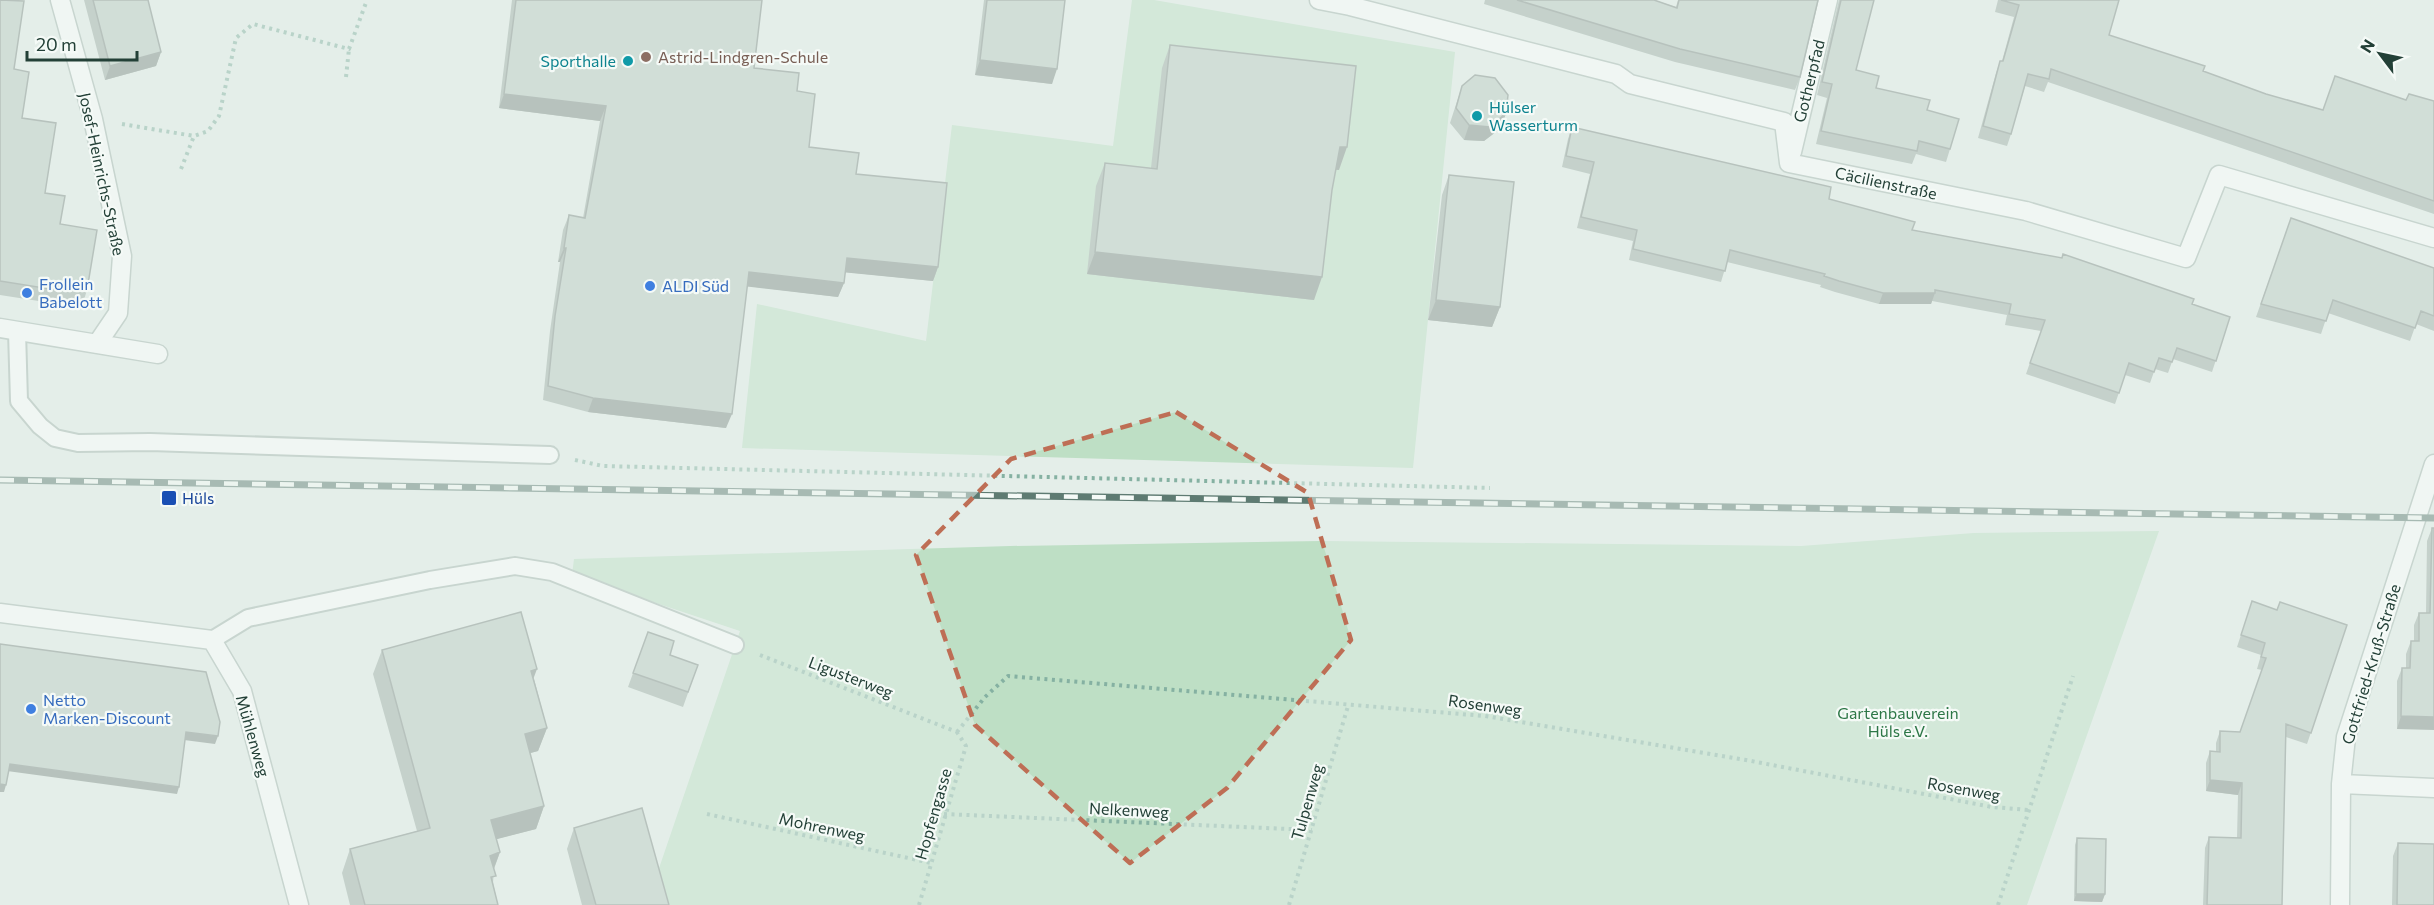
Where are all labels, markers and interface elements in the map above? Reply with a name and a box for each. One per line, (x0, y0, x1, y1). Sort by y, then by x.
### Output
scale bar (27, 24, 136, 62)
north arrow (2350, 24, 2410, 84)
text: 20 m (36, 33, 77, 55)
text: N (2356, 36, 2378, 56)
street label: Gotherpfad (1789, 37, 1828, 124)
place label: Astrid-Lindgren-Schule (658, 47, 828, 66)
marker: Astrid-Lindgren-Schule (639, 50, 653, 64)
place label: Sporthalle (541, 51, 616, 70)
marker: Sporthalle (621, 54, 635, 68)
street label: Josef-Heinrichs-Straße (76, 91, 129, 257)
place label: Hülser Wasserturm (1489, 97, 1578, 134)
marker: Hülser Wasserturm (1470, 109, 1484, 123)
street label: Cäcilienstraße (1833, 162, 1939, 203)
place label: Frollein Babelott (39, 274, 103, 311)
place label: ALDI Süd (662, 276, 729, 295)
marker: ALDI Süd (643, 279, 657, 293)
marker: Frollein Babelott (20, 286, 34, 300)
place label: Hüls (182, 488, 214, 507)
marker: Hüls (160, 489, 178, 507)
street label: Gottfried-Kruß-Straße (2337, 581, 2404, 746)
street label: Ligusterweg (806, 652, 896, 701)
place label: Netto Marken-Discount (43, 690, 171, 727)
street label: Rosenweg (1447, 690, 1523, 719)
street label: Mühlenweg (233, 693, 274, 779)
marker: Netto Marken-Discount (24, 702, 38, 716)
park label: Gartenbauverein Hüls e.V. (1837, 703, 1959, 740)
street label: Tulpenweg (1287, 761, 1327, 842)
street label: Hopfengasse (910, 766, 955, 862)
street label: Rosenweg (1926, 773, 2002, 804)
street label: Nelkenweg (1089, 798, 1170, 821)
street label: Mohrenweg (777, 808, 867, 845)

